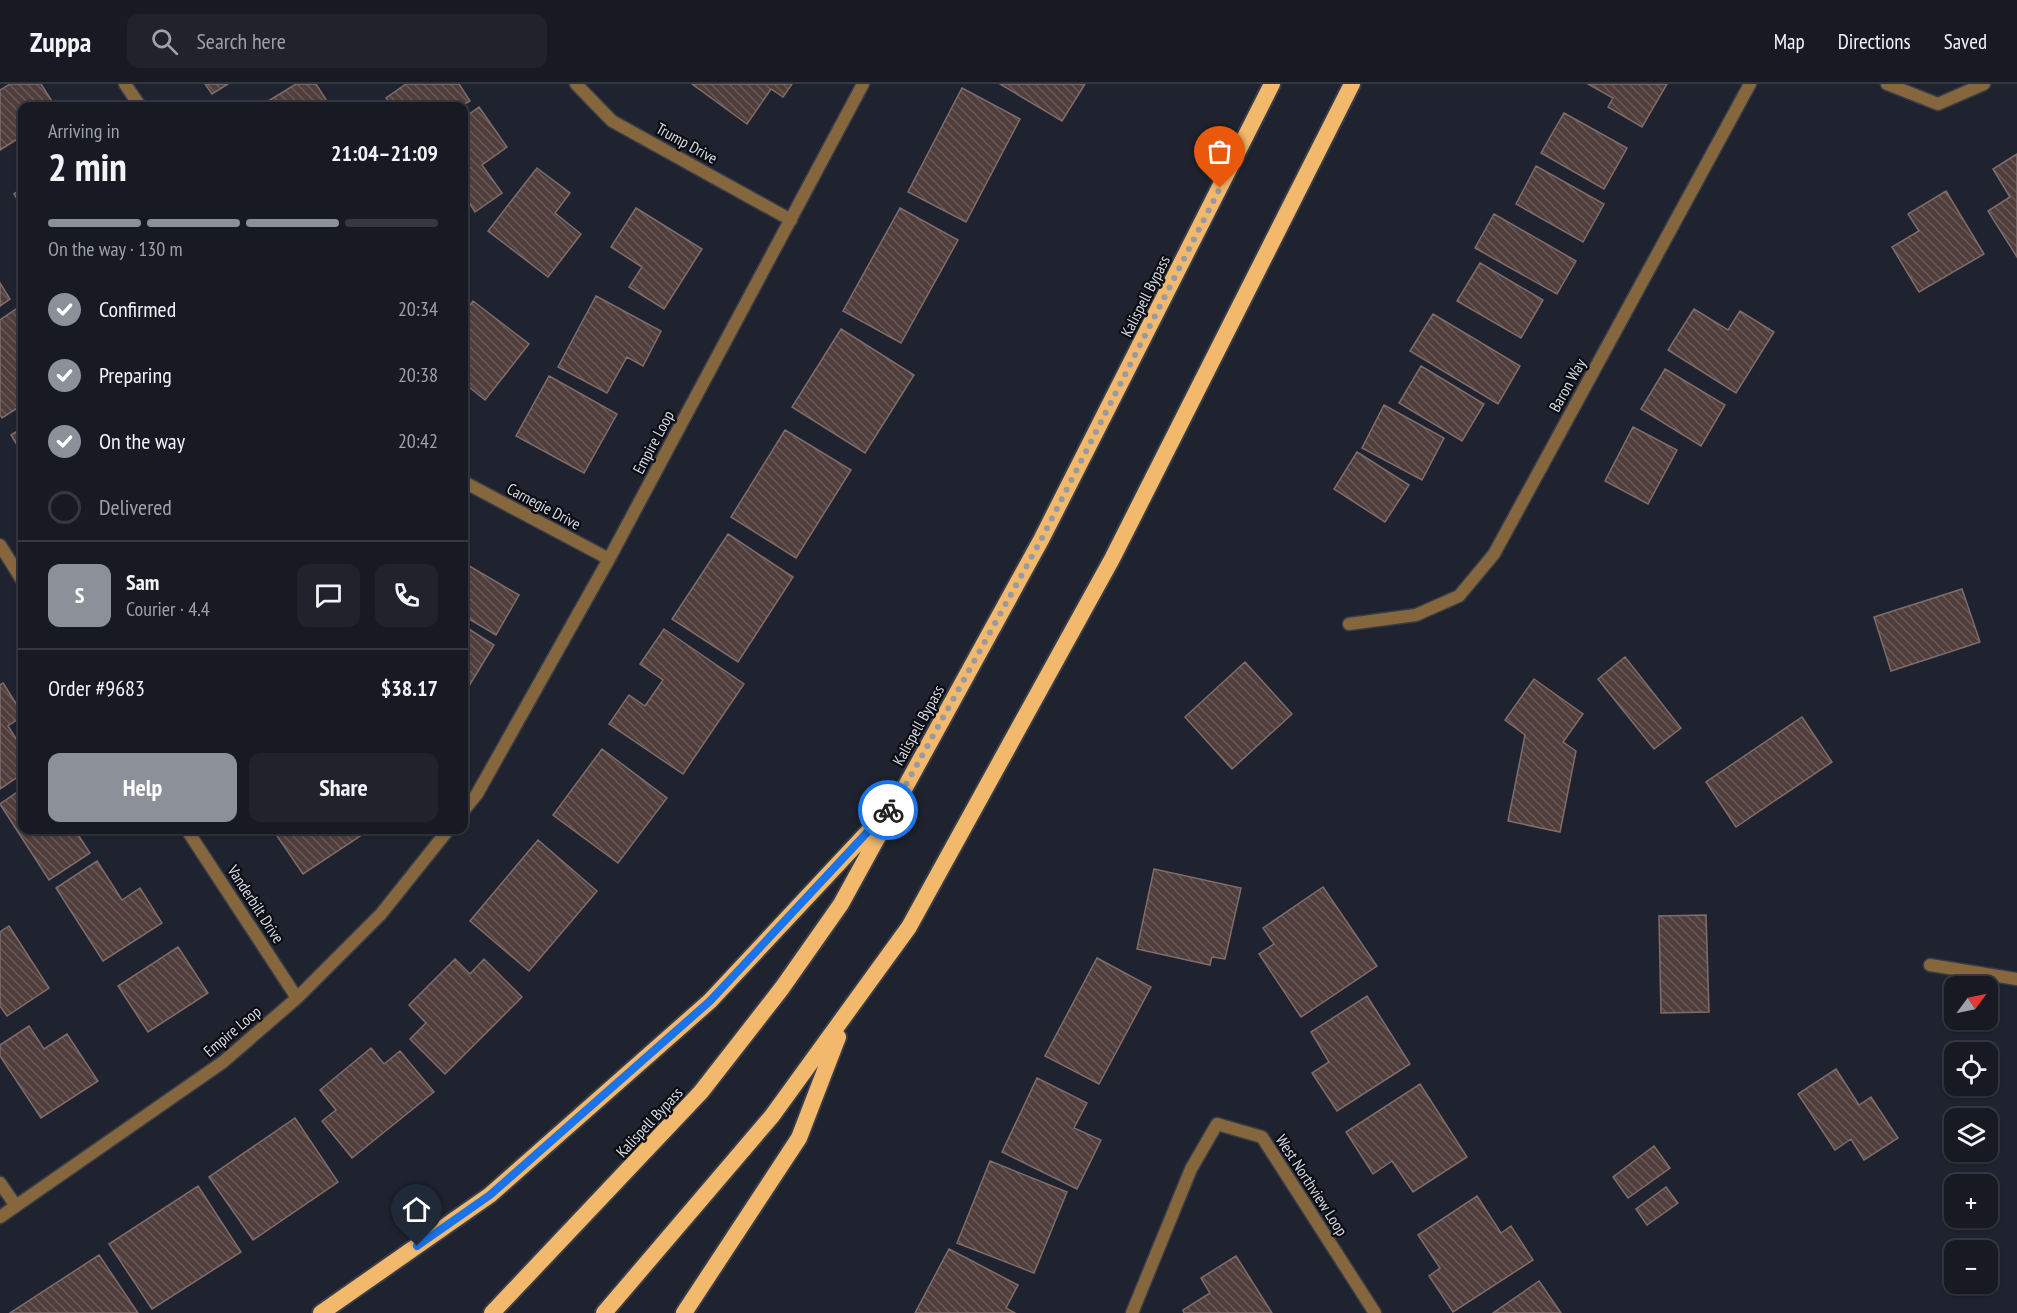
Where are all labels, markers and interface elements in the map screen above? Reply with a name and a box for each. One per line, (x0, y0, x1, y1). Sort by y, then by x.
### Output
search box (127, 14, 547, 68)
text: Zuppa (30, 23, 91, 60)
icon: search (148, 25, 181, 58)
text: Search here (196, 27, 286, 55)
text: Map (1774, 28, 1805, 55)
text: Directions (1838, 28, 1911, 55)
text: Saved (1944, 28, 1987, 55)
text: Arriving in (48, 118, 120, 144)
street label: Trump Drive (653, 118, 721, 168)
pin (1194, 126, 1245, 188)
icon: bag (1203, 135, 1236, 168)
text: 21:04–21:09 (331, 139, 438, 167)
text: 2 min (48, 141, 127, 192)
text: On the way · 130 m (48, 236, 183, 262)
street label: Kalispell Bypass (1116, 252, 1174, 340)
icon: check (48, 293, 81, 326)
text: Confirmed (99, 295, 176, 323)
text: 20:34 (398, 296, 438, 322)
street label: Baron Way (1544, 355, 1590, 415)
icon: check (48, 359, 81, 392)
text: Preparing (99, 361, 172, 389)
text: 20:38 (398, 362, 438, 388)
street label: Empire Loop (628, 407, 678, 477)
icon: check (48, 425, 81, 458)
text: On the way (99, 427, 185, 455)
text: 20:42 (398, 428, 438, 454)
street label: Carnegie Drive (504, 478, 584, 534)
text: Delivered (99, 493, 172, 521)
button: chat (297, 564, 360, 627)
button: phone (375, 564, 438, 627)
text: Sam (126, 568, 159, 596)
text: S (75, 581, 84, 609)
text: Courier · 4.4 (126, 596, 210, 622)
text: Order #9683 (48, 674, 145, 702)
text: $38.17 (381, 674, 438, 702)
street label: Kalispell Bypass (888, 681, 948, 769)
button: Help (48, 753, 237, 822)
button: Share (249, 753, 438, 822)
courier (858, 780, 918, 840)
icon: bike (872, 794, 905, 827)
street label: Vanderbilt Drive (223, 860, 289, 947)
north arrow (1944, 976, 1998, 1030)
map controls (1944, 976, 1998, 1294)
street label: Empire Loop (199, 1001, 265, 1061)
button: locate (1944, 1042, 1998, 1096)
street label: Kalispell Bypass (611, 1083, 687, 1161)
button: layers (1944, 1108, 1998, 1162)
street label: West Northview Loop (1272, 1130, 1352, 1240)
button: + (1944, 1174, 1998, 1228)
pin (391, 1184, 442, 1246)
icon: home (400, 1193, 433, 1226)
button: − (1944, 1240, 1998, 1294)

